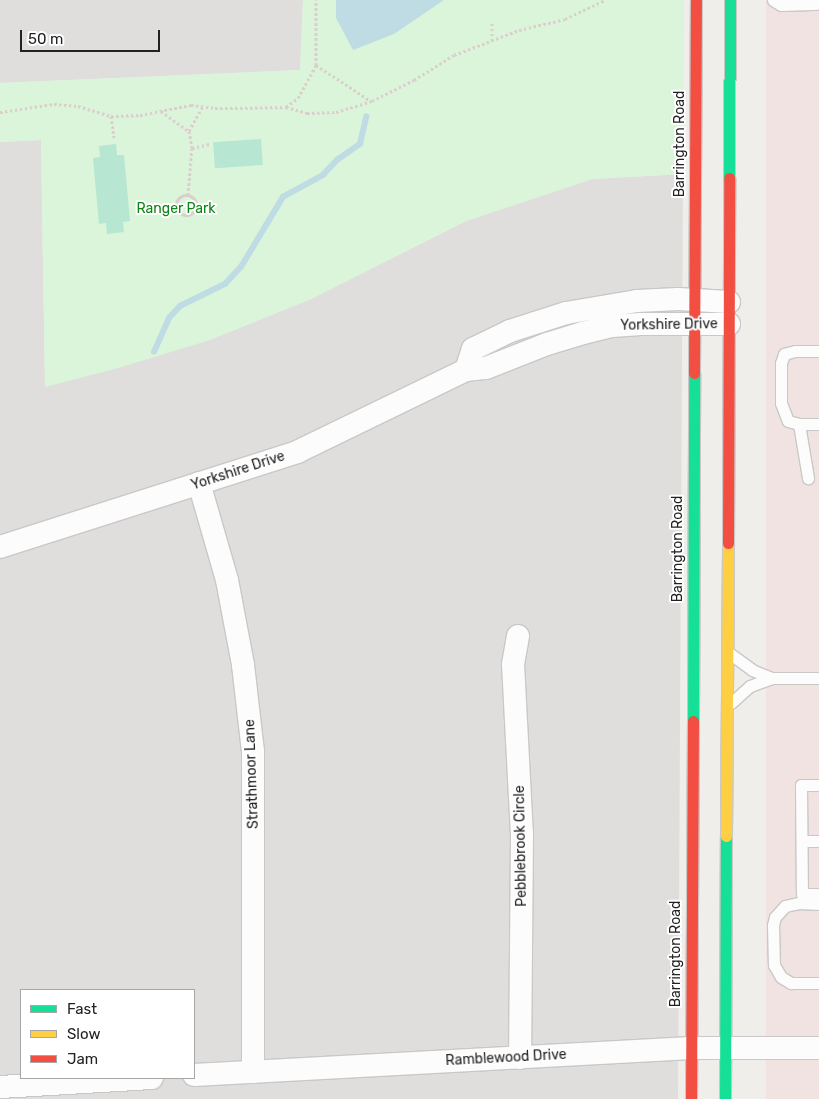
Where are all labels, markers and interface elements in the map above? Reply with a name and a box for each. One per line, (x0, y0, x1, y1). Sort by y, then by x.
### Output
scale bar (22, 20, 162, 52)
text: 50 m (28, 30, 63, 48)
street label: Barrington Road (672, 91, 688, 197)
park label: Ranger Park (136, 201, 216, 217)
street label: Yorkshire Drive (620, 316, 718, 334)
street label: Yorkshire Drive (189, 448, 287, 494)
street label: Barrington Road (670, 496, 686, 602)
street label: Strathmoor Lane (242, 719, 262, 829)
street label: Pebblebrook Circle (512, 785, 530, 907)
street label: Barrington Road (668, 901, 684, 1007)
legend (20, 989, 195, 1079)
text: Fast (67, 1000, 97, 1018)
text: Slow (67, 1025, 100, 1043)
street label: Ramblewood Drive (445, 1046, 567, 1070)
text: Jam (67, 1050, 98, 1068)

